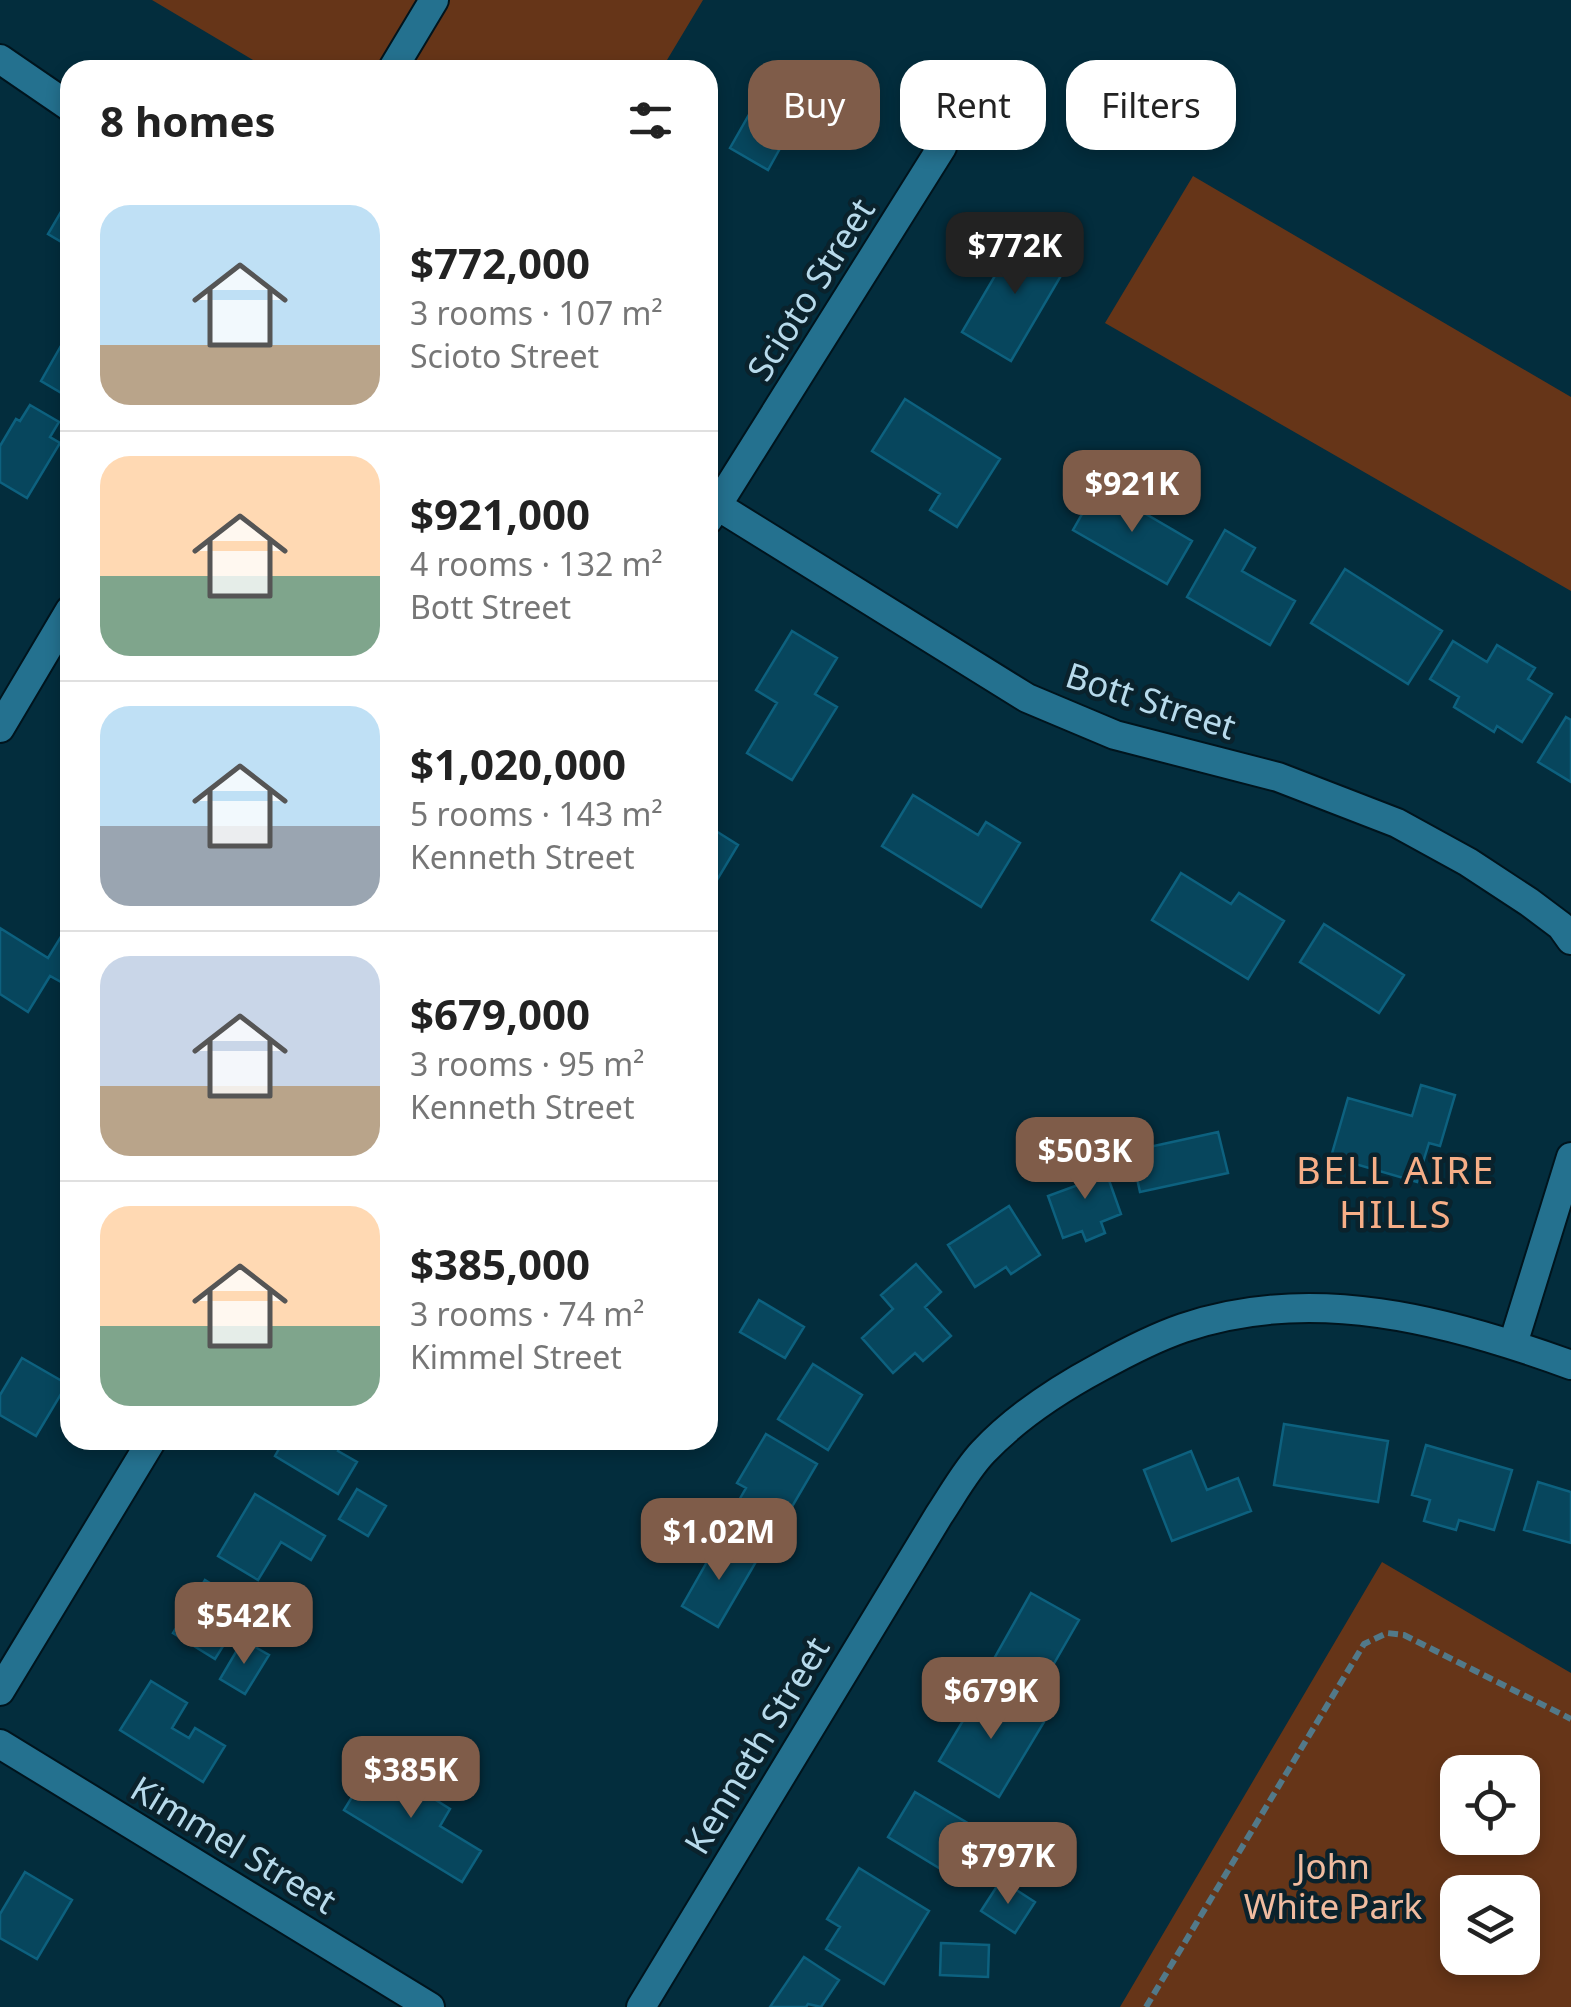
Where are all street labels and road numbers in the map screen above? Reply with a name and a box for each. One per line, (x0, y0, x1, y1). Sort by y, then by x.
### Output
street label: Scioto Street (735, 189, 885, 389)
street label: Bott Street (1060, 650, 1242, 750)
street label: Kenneth Street (673, 1628, 839, 1862)
street label: Kimmel Street (123, 1764, 345, 1924)

